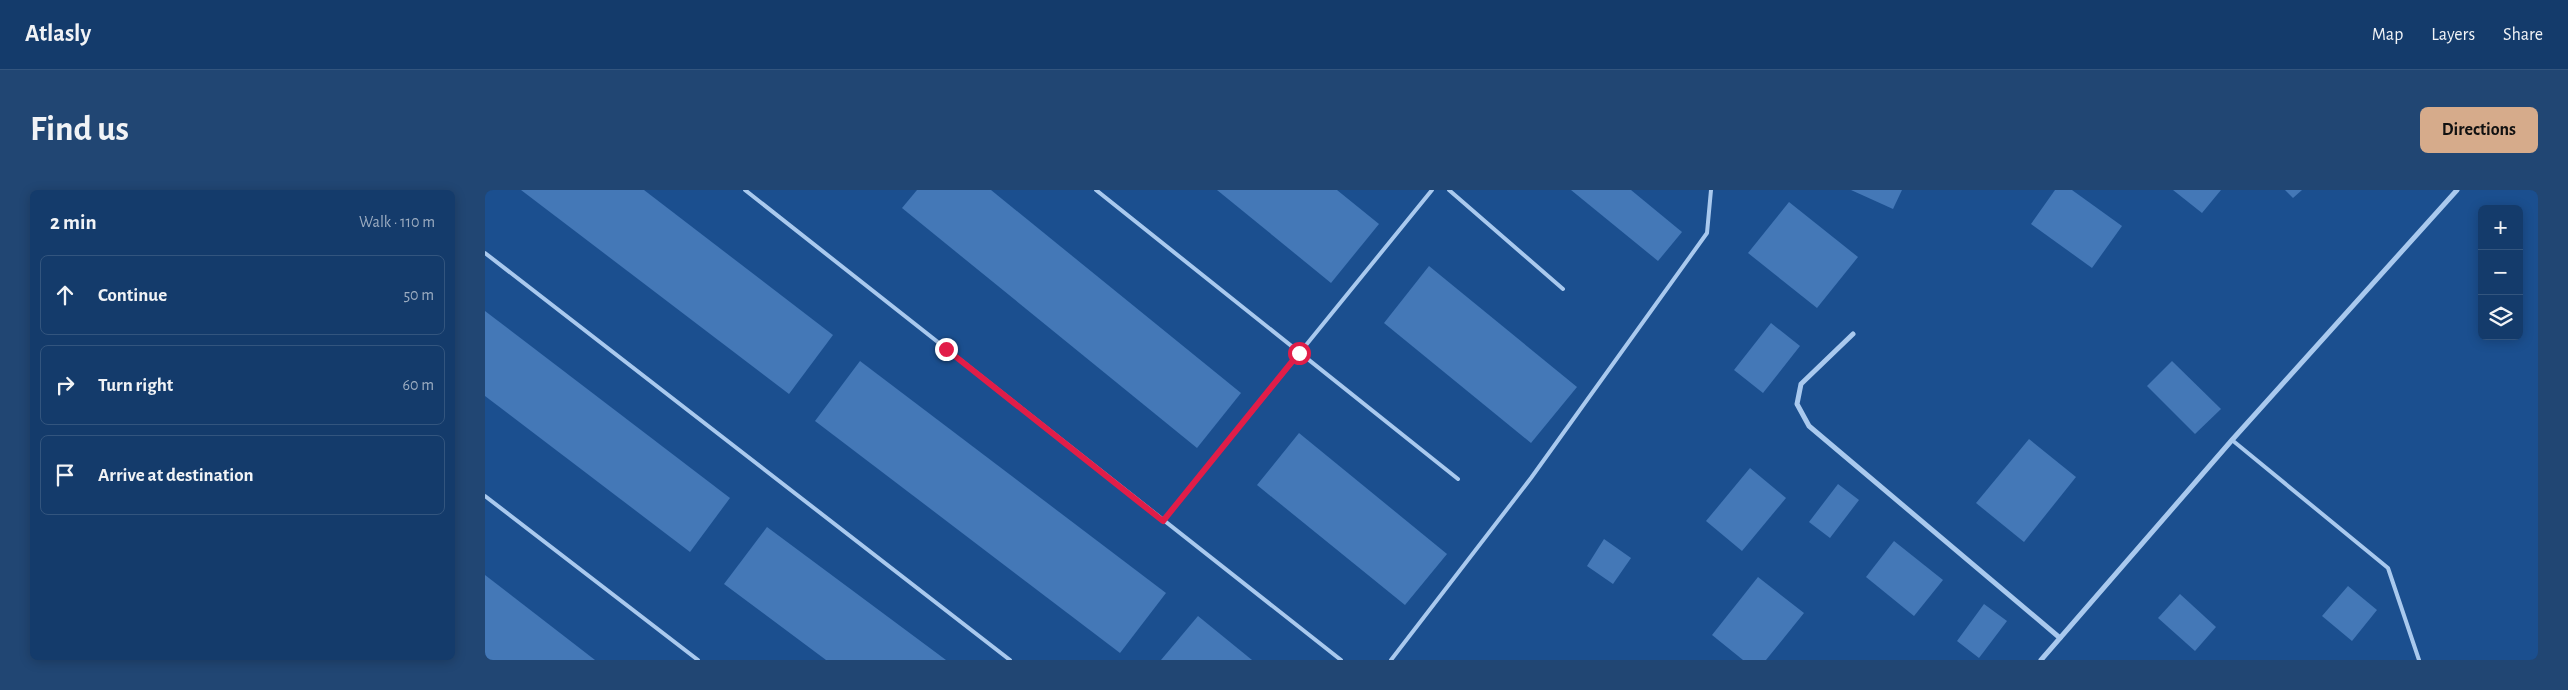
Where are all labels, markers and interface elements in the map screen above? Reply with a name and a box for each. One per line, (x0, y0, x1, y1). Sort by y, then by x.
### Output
text: Atlasly (25, 22, 91, 46)
text: Map (2372, 26, 2403, 44)
text: Layers (2431, 26, 2475, 44)
text: Share (2503, 26, 2543, 44)
button: Directions (2420, 107, 2538, 153)
text: Find us (30, 112, 129, 147)
map controls (2478, 205, 2523, 340)
button: + (2478, 205, 2523, 250)
text: 2 min (50, 212, 97, 233)
text: Walk · 110 m (359, 214, 435, 230)
button: − (2478, 250, 2523, 295)
icon: ahead (51, 281, 79, 309)
text: Continue (98, 286, 167, 305)
text: 50 m (403, 287, 434, 303)
button: layers (2478, 295, 2523, 340)
route end (935, 338, 958, 361)
route start (1288, 342, 1311, 365)
icon: right (51, 371, 79, 399)
text: Turn right (98, 376, 173, 395)
text: 60 m (403, 377, 434, 393)
icon: arrive (51, 461, 79, 489)
text: Arrive at destination (98, 466, 254, 485)

